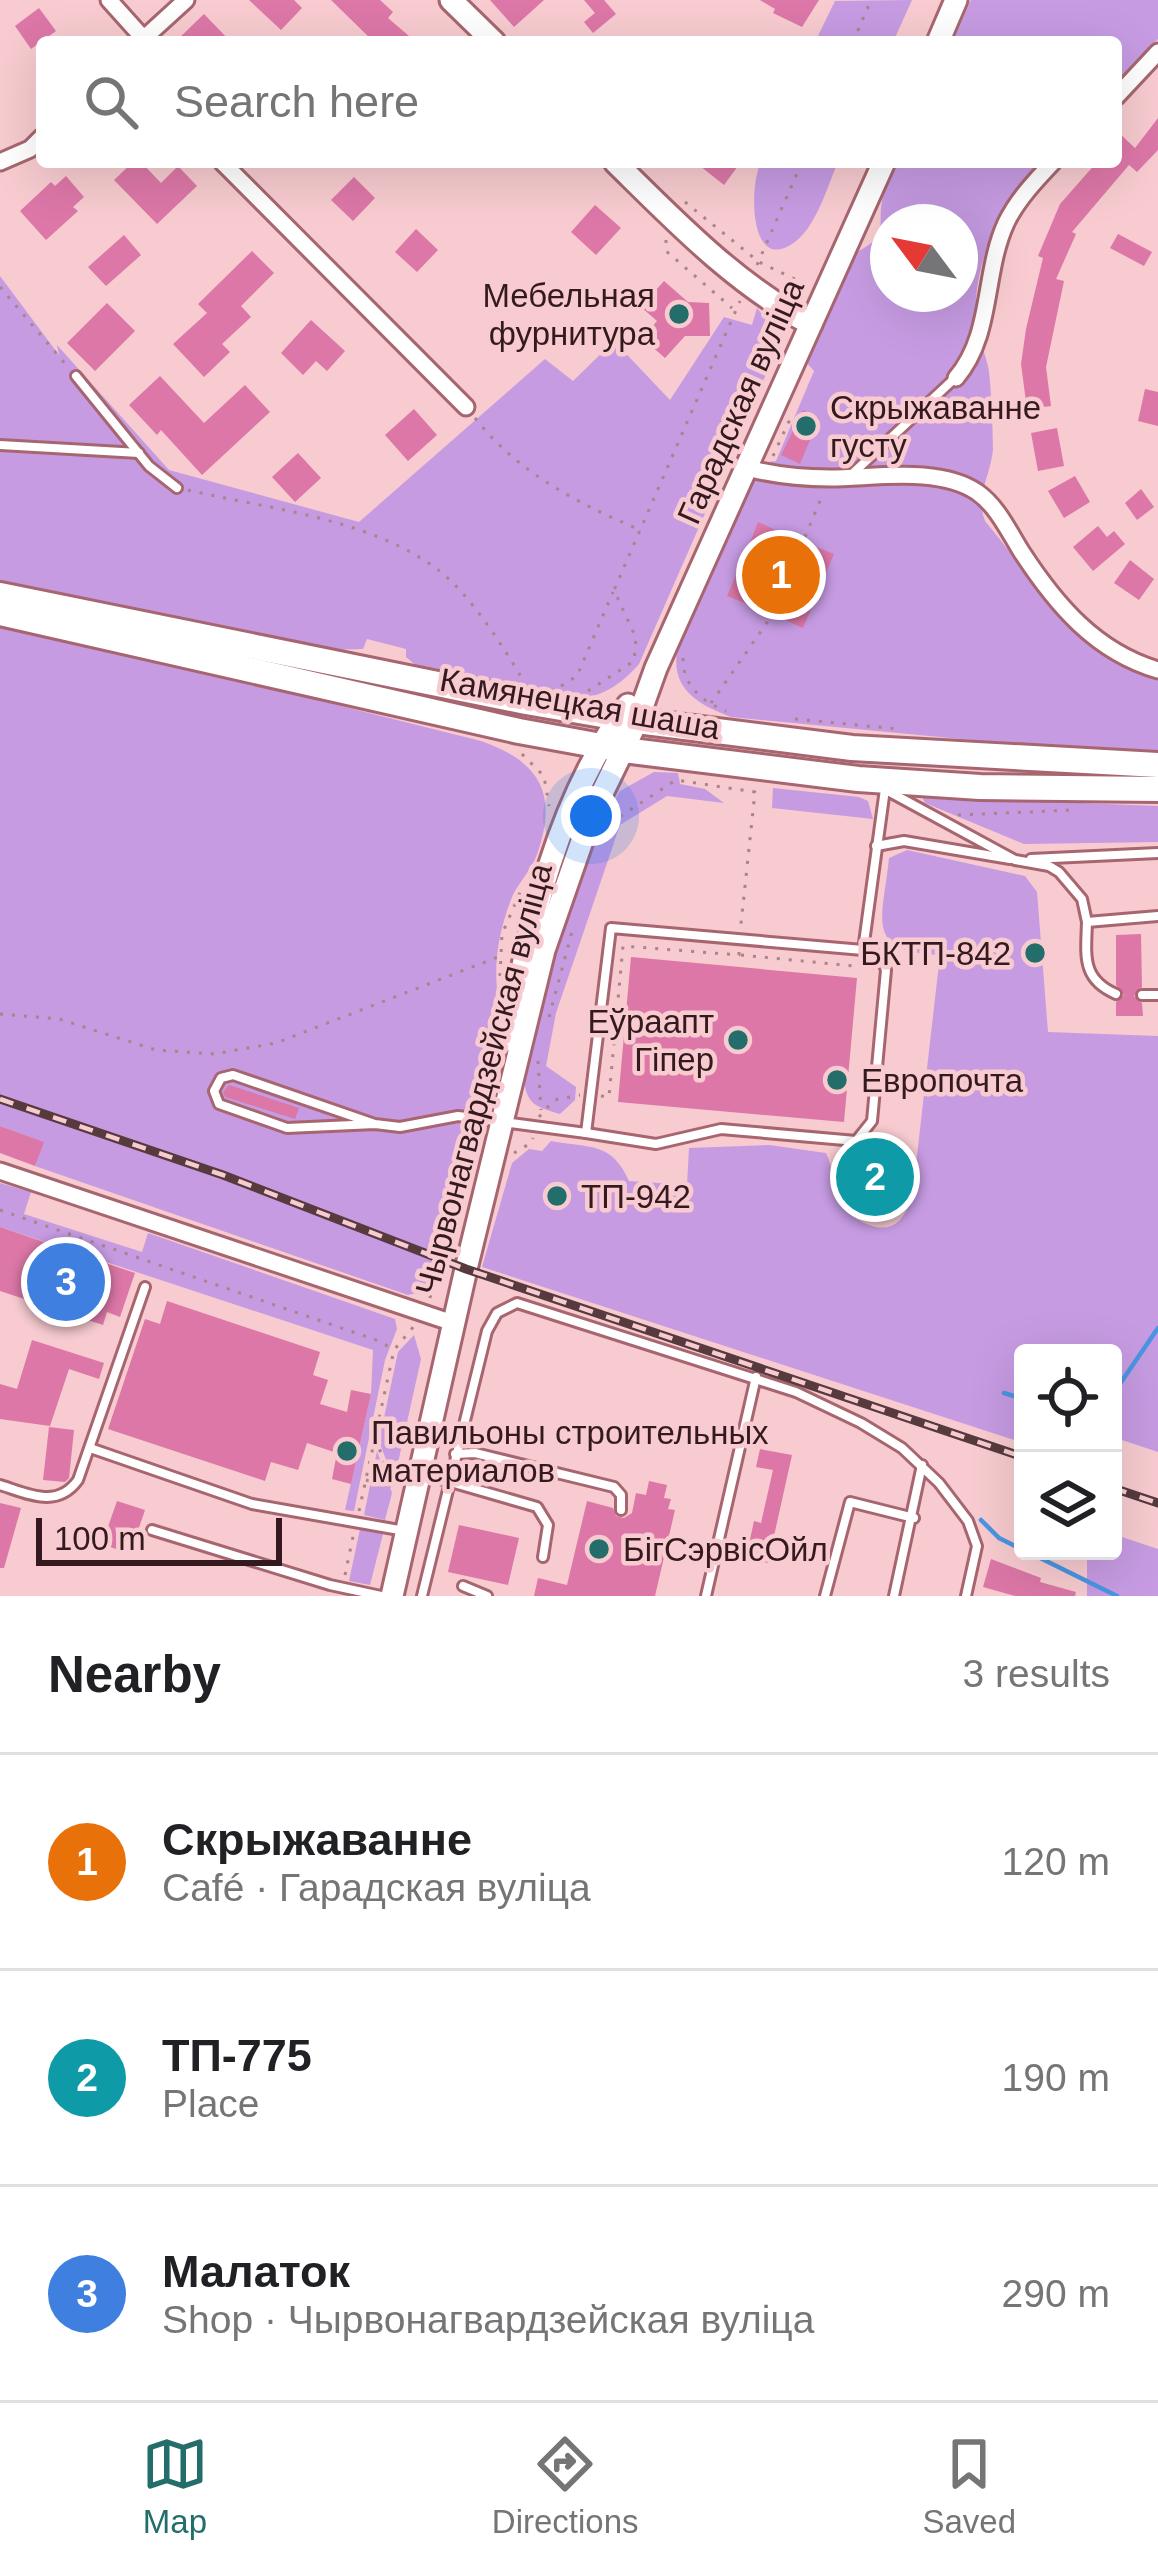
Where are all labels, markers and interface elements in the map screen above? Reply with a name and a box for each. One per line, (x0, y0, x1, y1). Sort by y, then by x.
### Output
search box (36, 36, 1122, 168)
icon: search (78, 69, 144, 135)
text: Search here (174, 76, 419, 127)
north arrow (870, 204, 978, 312)
street label: Гарадская вуліца (670, 273, 811, 529)
place label: Мебельная фурнитура (482, 277, 656, 352)
marker: Мебельная фурнитура (666, 301, 692, 327)
place label: Скрыжаванне густу (830, 389, 1041, 464)
marker: Скрыжаванне густу (793, 413, 819, 439)
pin: 1 (742, 530, 820, 620)
street label: Камянецкая шаша (437, 661, 724, 746)
your location (561, 786, 621, 846)
street label: Чырвонагвардзейская вуліца (408, 859, 559, 1299)
place label: БКТП-842 (860, 935, 1011, 972)
marker: БКТП-842 (1022, 940, 1048, 966)
place label: Еўраапт Гіпер (587, 1003, 714, 1078)
marker: Еўраапт Гіпер (725, 1027, 751, 1053)
place label: Европочта (861, 1062, 1024, 1099)
marker: Европочта (824, 1067, 850, 1093)
pin: 2 (836, 1132, 914, 1222)
place label: ТП-942 (581, 1178, 691, 1215)
marker: ТП-942 (544, 1183, 570, 1209)
pin: 3 (27, 1237, 105, 1327)
map controls (1014, 1344, 1122, 1560)
button: locate (1014, 1344, 1122, 1452)
place label: Павильоны строительных материалов (371, 1414, 769, 1489)
marker: Павильоны строительных материалов (334, 1438, 360, 1464)
button: layers (1014, 1452, 1122, 1560)
scale bar (36, 1512, 282, 1565)
text: 100 m (54, 1520, 146, 1557)
place label: БігСэрвісОйл (623, 1531, 828, 1568)
marker: БігСэрвісОйл (586, 1536, 612, 1562)
text: Nearby (48, 1646, 221, 1703)
text: 3 results (963, 1652, 1110, 1695)
text: Скрыжаванне (162, 1814, 472, 1865)
text: 1 (76, 1840, 98, 1883)
text: 120 m (1002, 1840, 1110, 1883)
text: Café · Гарадская вуліца (162, 1866, 591, 1909)
text: ТП-775 (162, 2030, 312, 2081)
text: 2 (76, 2056, 98, 2099)
text: 190 m (1002, 2056, 1110, 2099)
text: Place (162, 2082, 260, 2125)
text: Малаток (162, 2246, 350, 2297)
text: 3 (76, 2272, 98, 2315)
text: 290 m (1002, 2272, 1110, 2315)
text: Shop · Чырвонагвардзейская вуліца (162, 2298, 814, 2341)
tab: Map (142, 2431, 208, 2541)
tab: Directions (492, 2431, 639, 2541)
tab: Saved (922, 2431, 1016, 2541)

